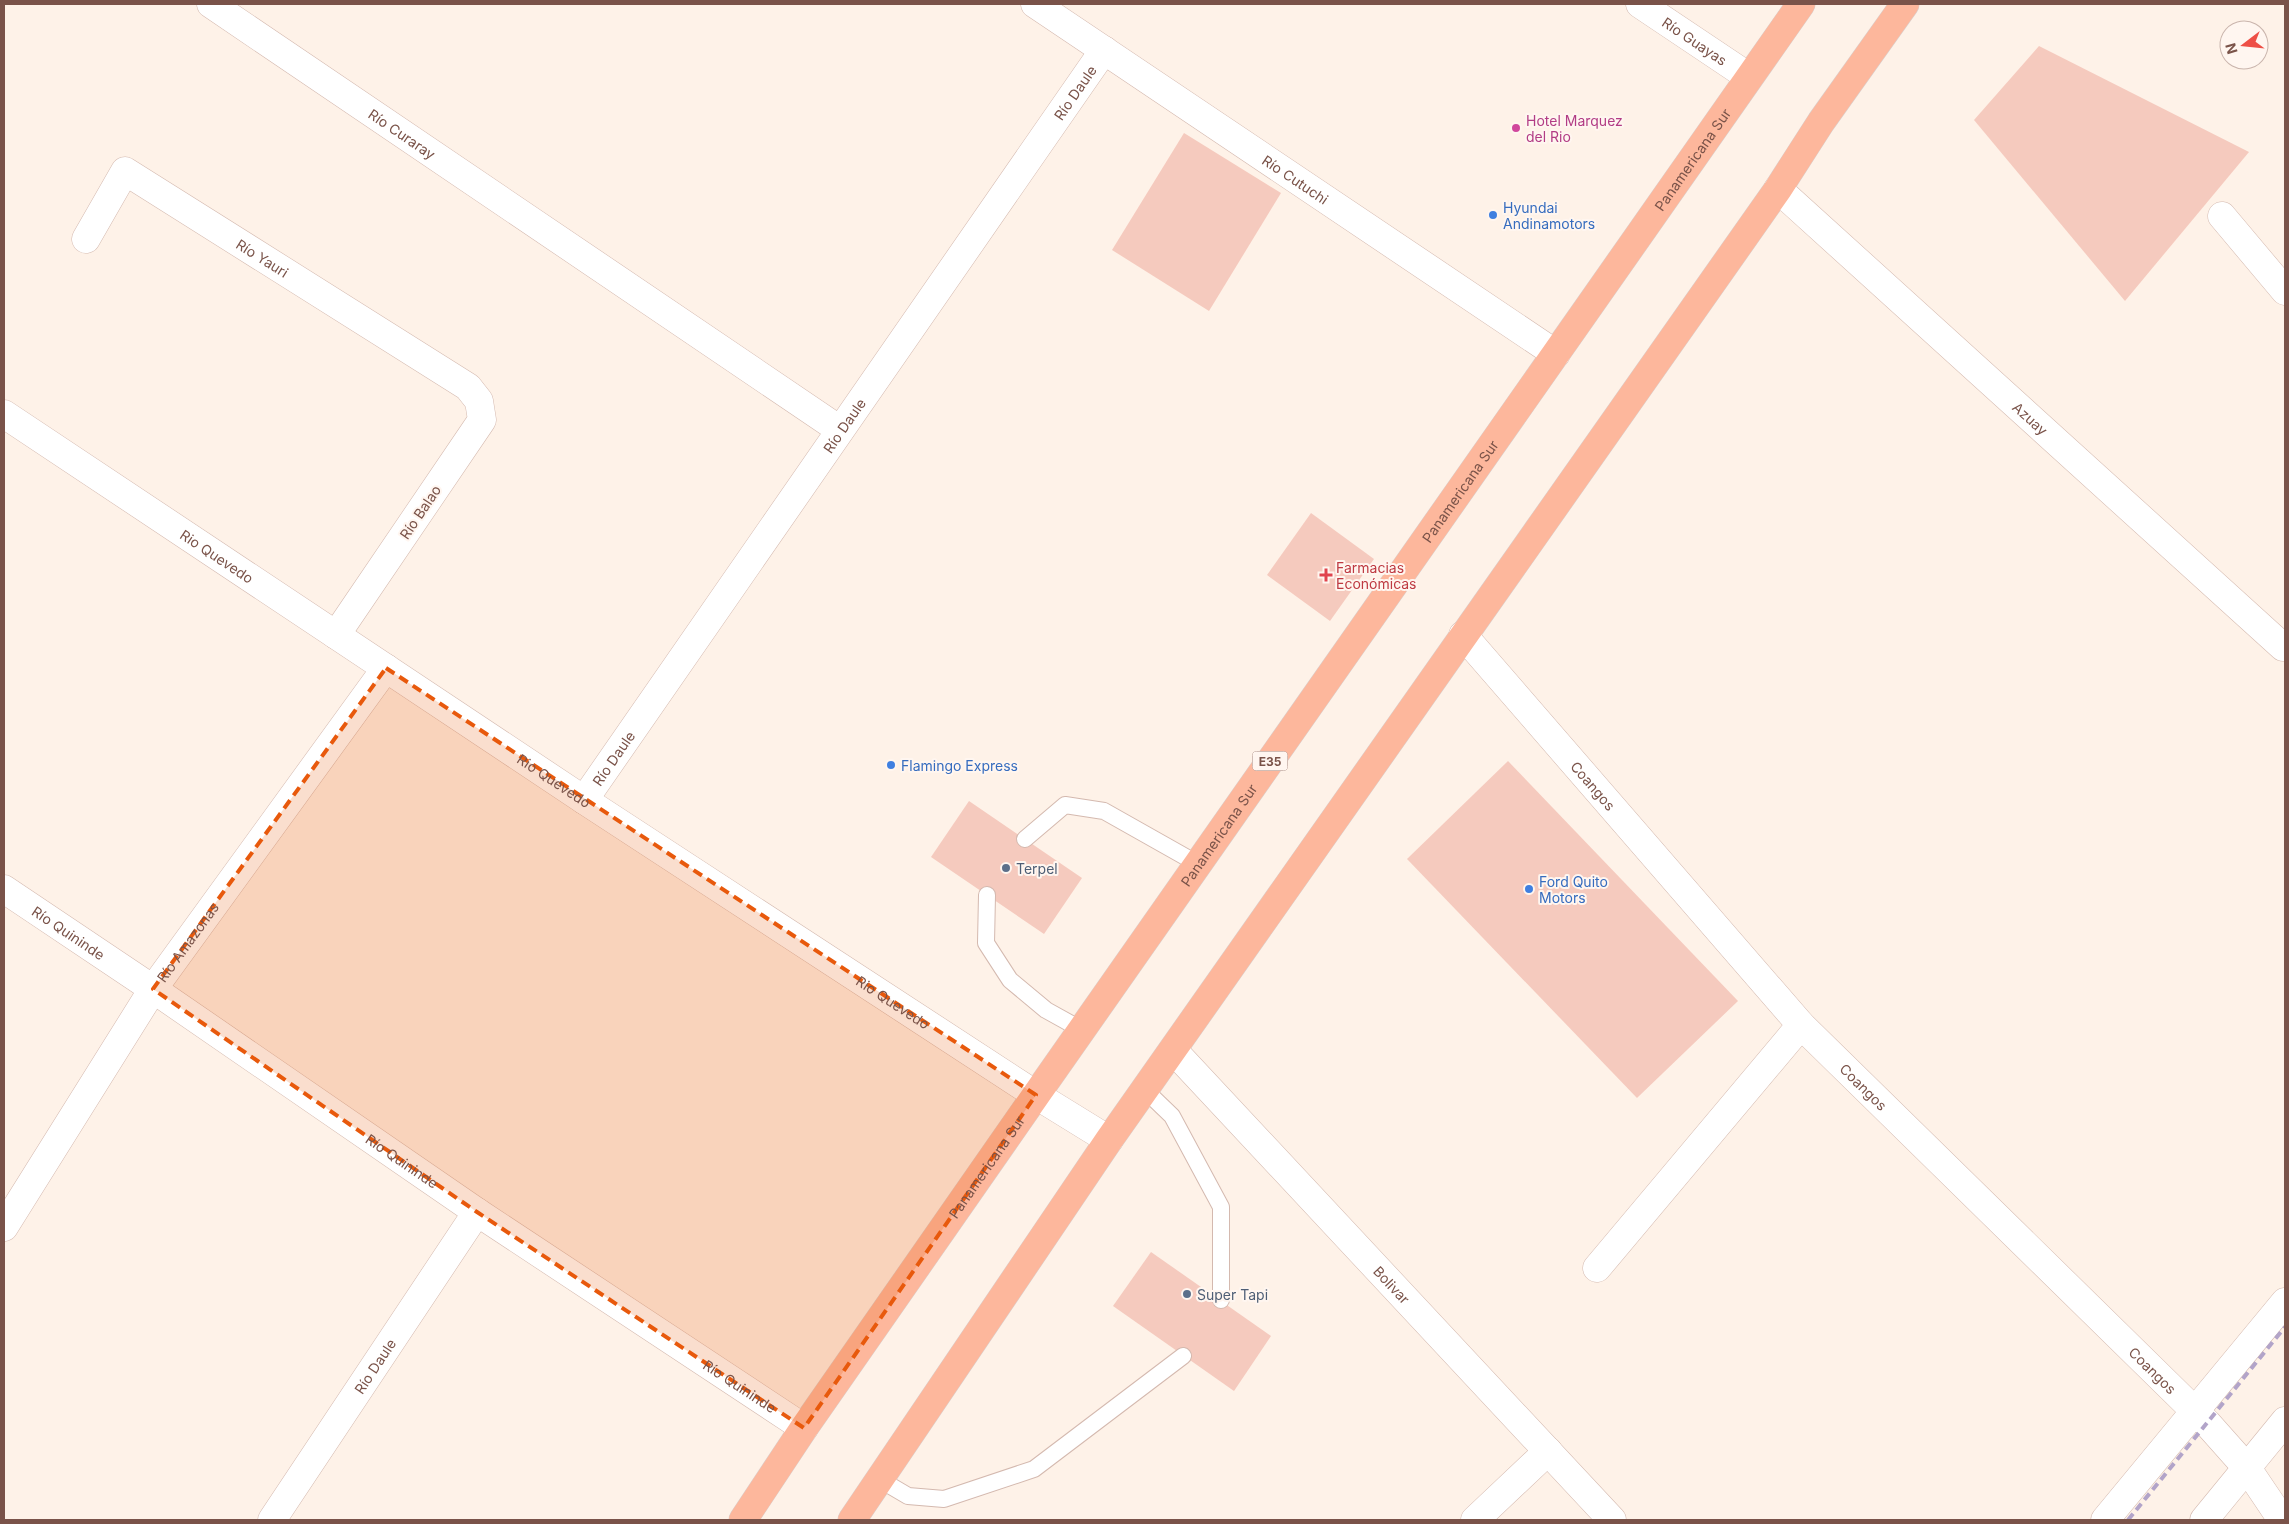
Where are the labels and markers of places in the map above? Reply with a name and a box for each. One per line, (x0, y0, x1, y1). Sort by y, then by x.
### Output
place label: Hotel Marquez del Rio (1526, 112, 1623, 145)
marker: Hotel Marquez del Rio (1510, 122, 1522, 134)
place label: Hyundai Andinamotors (1503, 199, 1595, 232)
marker: Hyundai Andinamotors (1487, 209, 1499, 221)
place label: Farmacias Económicas (1336, 559, 1417, 592)
marker: Farmacias Económicas (1320, 569, 1332, 581)
place label: Flamingo Express (901, 757, 1018, 774)
marker: Flamingo Express (885, 759, 897, 771)
place label: Terpel (1016, 860, 1058, 877)
marker: Terpel (1000, 862, 1012, 874)
place label: Ford Quito Motors (1539, 873, 1608, 906)
marker: Ford Quito Motors (1523, 883, 1535, 895)
place label: Super Tapi (1197, 1286, 1268, 1303)
marker: Super Tapi (1181, 1288, 1193, 1300)

